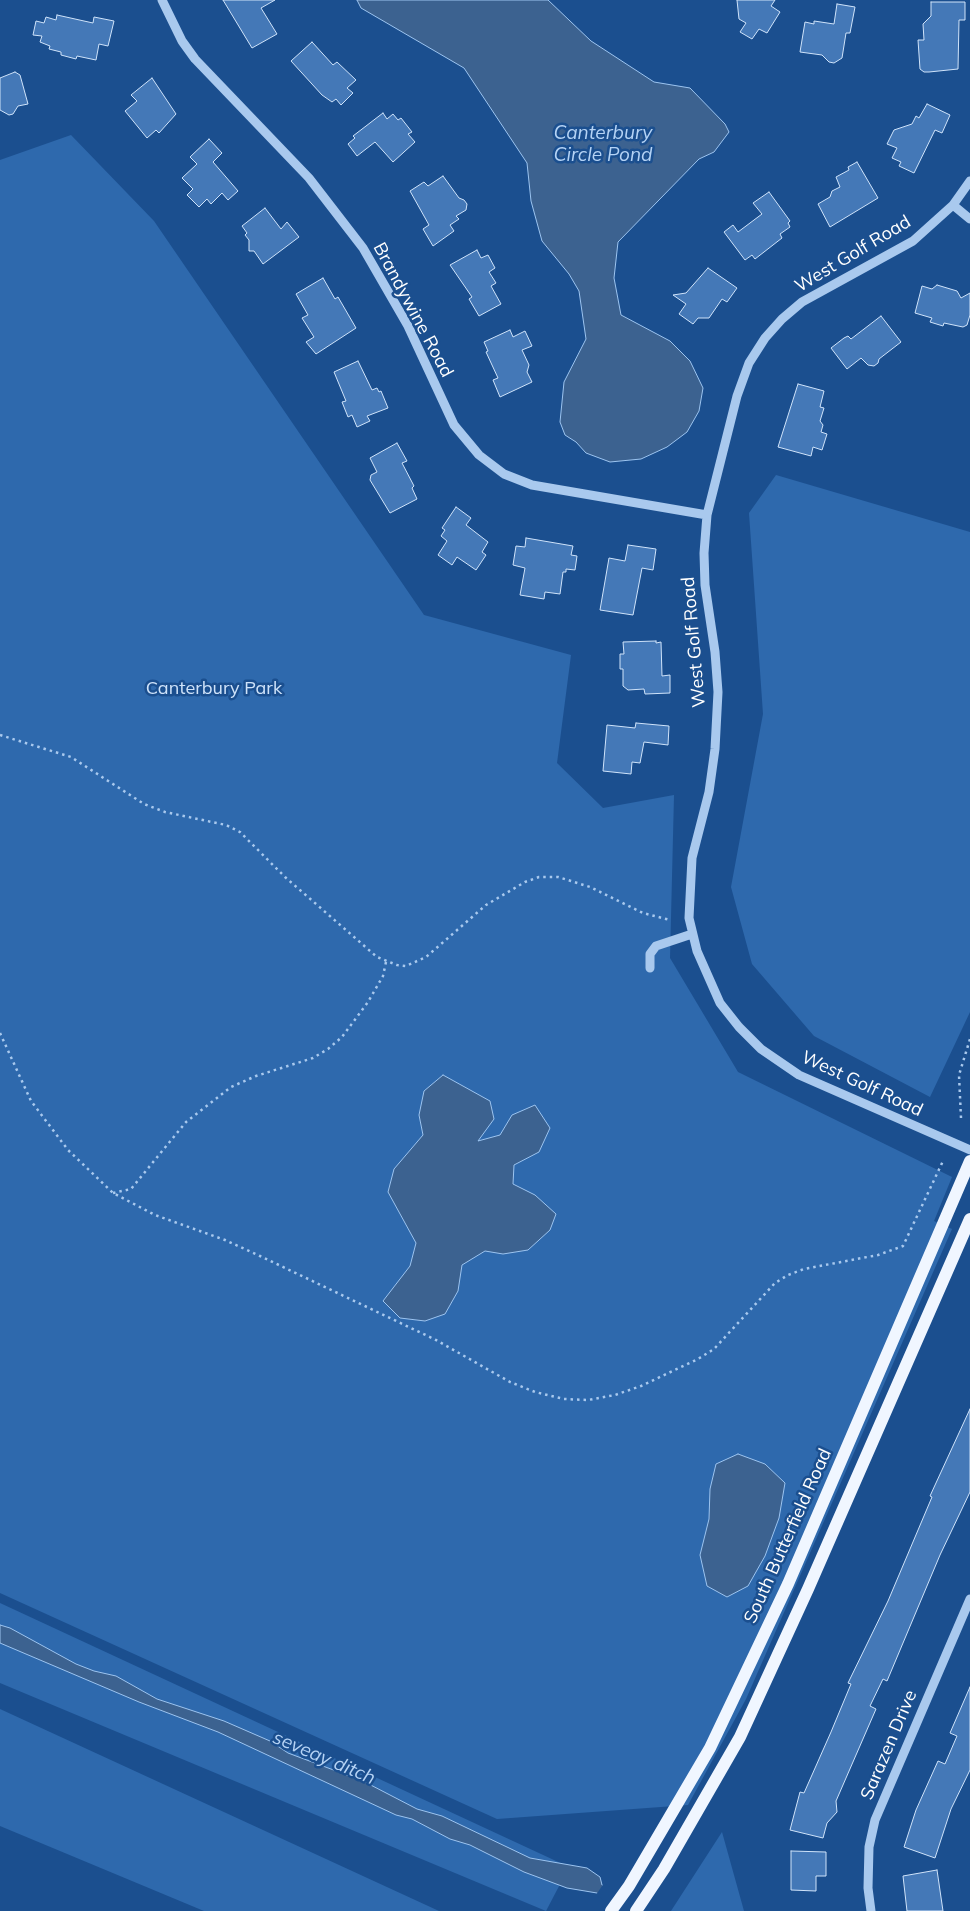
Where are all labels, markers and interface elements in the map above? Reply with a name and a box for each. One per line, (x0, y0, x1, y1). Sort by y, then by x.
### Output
water label: Canterbury Circle Pond (554, 122, 652, 166)
street label: West Golf Road (791, 211, 915, 297)
street label: Brandywine Road (368, 239, 458, 381)
street label: West Golf Road (678, 576, 710, 708)
park label: Canterbury Park (146, 678, 282, 700)
street label: West Golf Road (798, 1046, 926, 1122)
street label: South Butterfield Road (740, 1445, 836, 1627)
street label: Sarazen Drive (856, 1687, 922, 1803)
water label: seveay ditch (269, 1726, 379, 1790)

